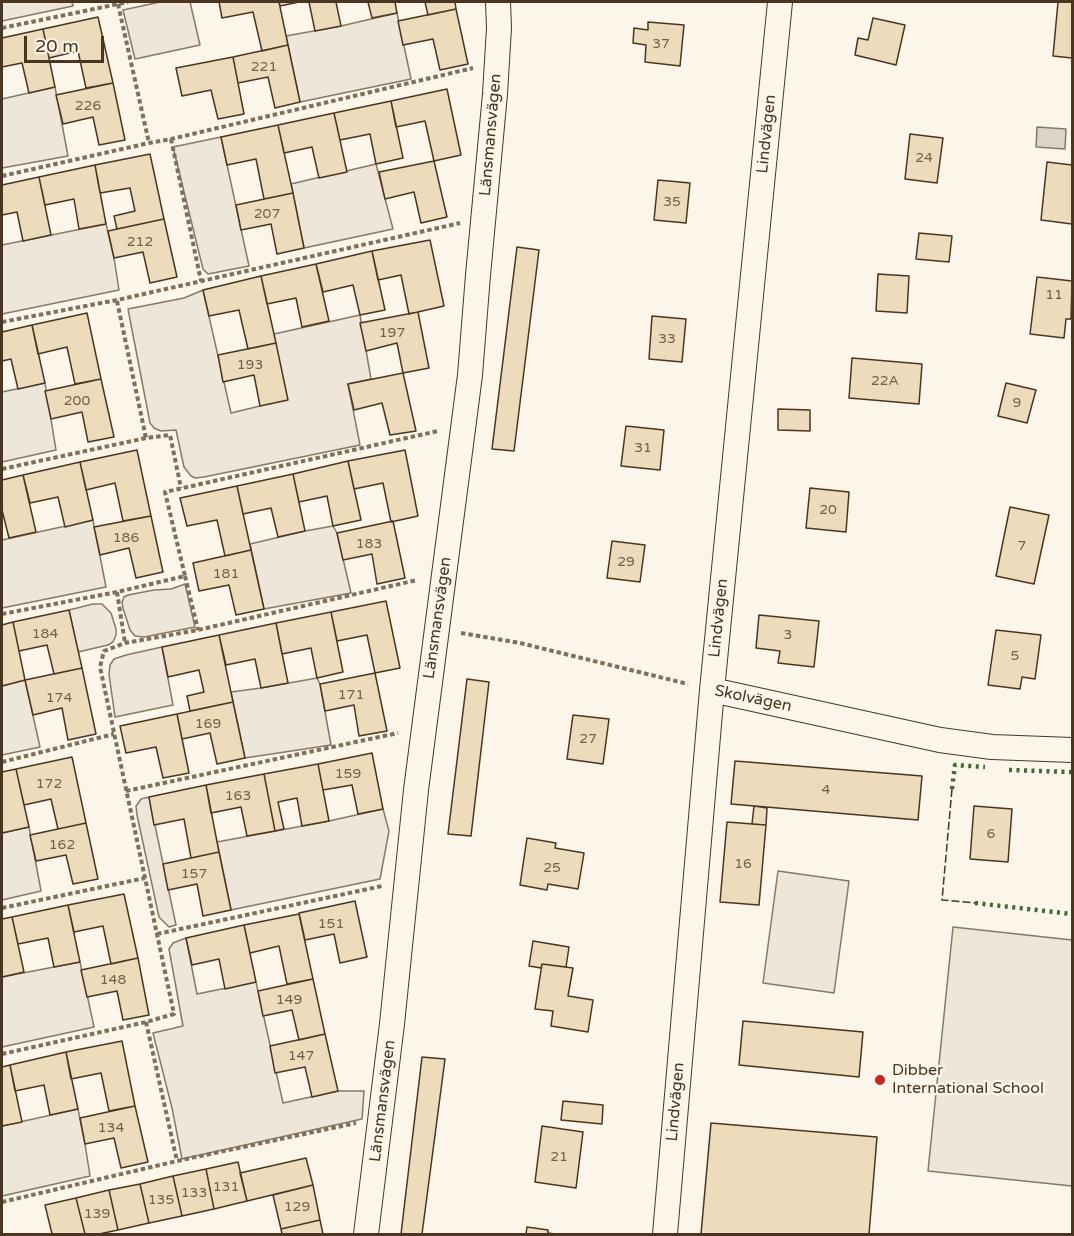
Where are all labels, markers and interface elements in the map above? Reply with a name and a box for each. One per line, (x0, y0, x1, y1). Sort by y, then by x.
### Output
scale bar (27, 24, 106, 62)
text: 20 m (35, 35, 79, 57)
house number: 37 (652, 36, 670, 52)
house number: 221 (251, 59, 277, 75)
street label: Länsmansvägen (476, 73, 506, 197)
street label: Lindvägen (753, 94, 781, 174)
house number: 226 (75, 98, 101, 114)
house number: 24 (915, 150, 933, 166)
house number: 35 (663, 194, 681, 210)
house number: 207 (254, 206, 280, 222)
house number: 212 (127, 234, 153, 250)
house number: 11 (1045, 287, 1063, 303)
house number: 197 (379, 325, 405, 341)
house number: 33 (658, 331, 676, 347)
house number: 193 (237, 357, 263, 373)
house number: 22A (871, 373, 899, 389)
house number: 200 (64, 393, 90, 409)
house number: 9 (1013, 395, 1021, 411)
house number: 31 (634, 440, 652, 456)
house number: 20 (819, 502, 837, 518)
house number: 186 (113, 530, 139, 546)
house number: 183 (356, 536, 382, 552)
house number: 7 (1018, 538, 1026, 554)
house number: 29 (617, 554, 635, 570)
street label: Länsmansvägen (420, 556, 456, 680)
house number: 181 (213, 566, 239, 582)
street label: Lindvägen (705, 578, 733, 658)
house number: 184 (32, 626, 58, 642)
house number: 3 (784, 627, 792, 643)
house number: 5 (1011, 648, 1019, 664)
street label: Skolvägen (713, 681, 793, 717)
house number: 171 (338, 687, 364, 703)
house number: 174 (46, 690, 72, 706)
house number: 169 (195, 716, 221, 732)
house number: 27 (579, 731, 597, 747)
house number: 159 (335, 766, 361, 782)
house number: 172 (36, 776, 62, 792)
house number: 4 (822, 782, 830, 798)
house number: 163 (225, 788, 251, 804)
house number: 6 (987, 826, 995, 842)
house number: 162 (49, 837, 75, 853)
house number: 16 (734, 856, 752, 872)
house number: 25 (543, 860, 561, 876)
house number: 157 (181, 866, 207, 882)
house number: 151 (318, 916, 344, 932)
house number: 148 (100, 972, 126, 988)
house number: 149 (276, 992, 302, 1008)
street label: Länsmansvägen (366, 1039, 400, 1163)
house number: 147 (288, 1048, 314, 1064)
place label: Dibber International School (892, 1061, 1044, 1099)
street label: Lindvägen (663, 1062, 689, 1142)
marker: Dibber International School (873, 1073, 887, 1087)
house number: 134 (98, 1120, 124, 1136)
house number: 21 (550, 1149, 568, 1165)
house number: 131 (213, 1179, 239, 1195)
house number: 133 (181, 1185, 207, 1201)
house number: 135 (148, 1192, 174, 1208)
house number: 129 (284, 1199, 310, 1215)
house number: 139 (84, 1206, 110, 1222)

